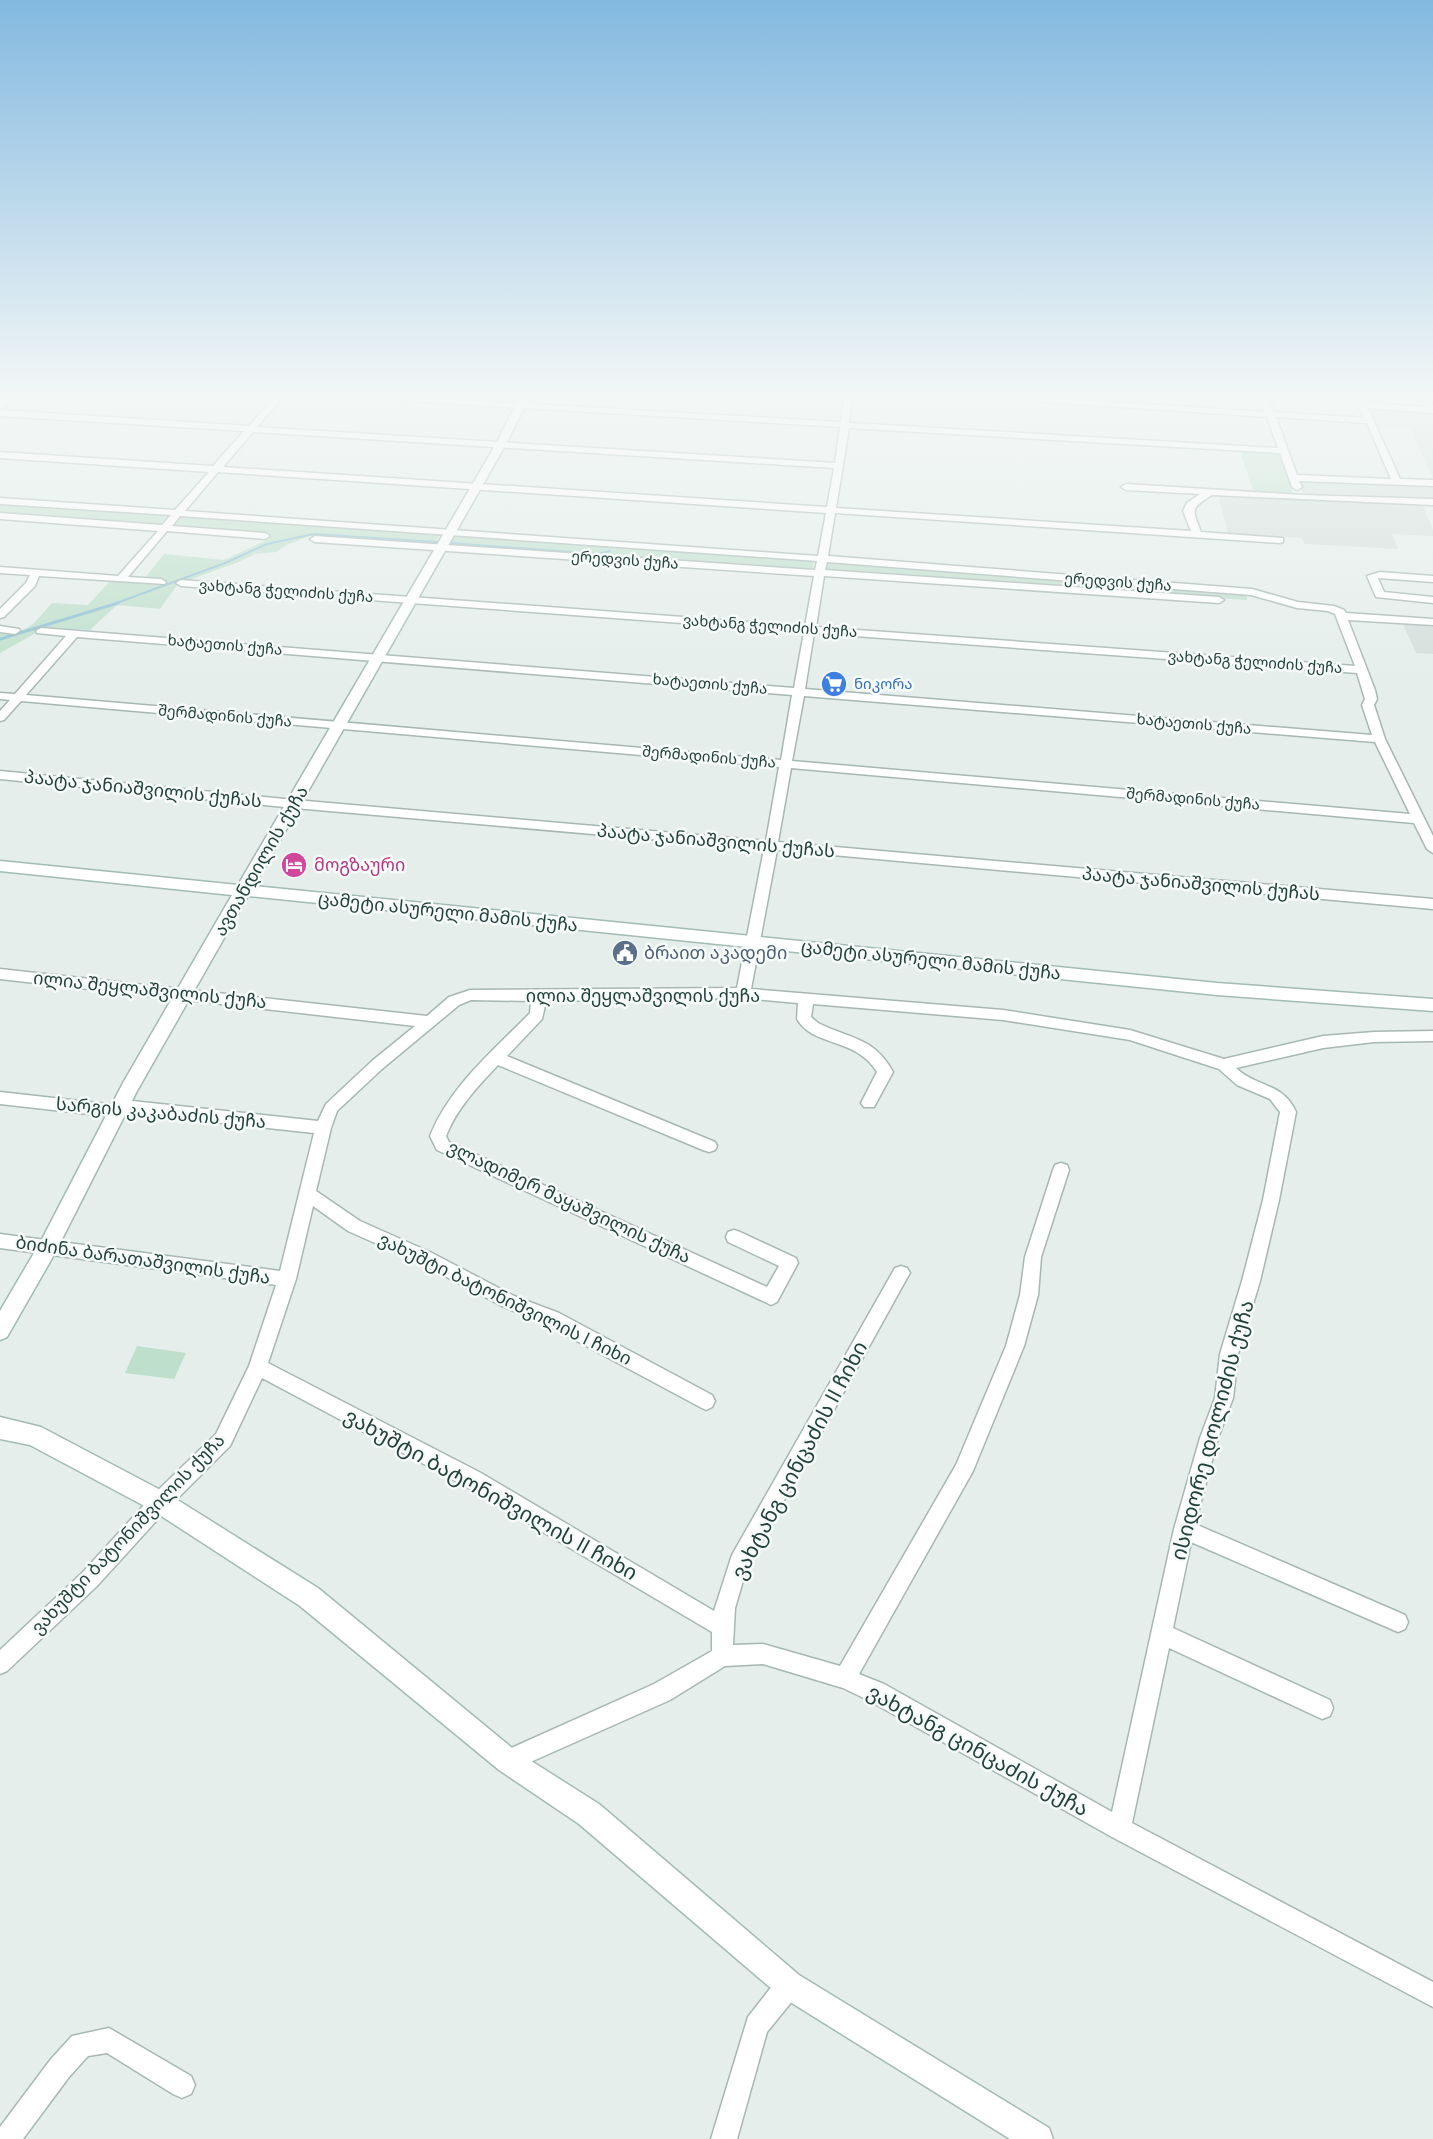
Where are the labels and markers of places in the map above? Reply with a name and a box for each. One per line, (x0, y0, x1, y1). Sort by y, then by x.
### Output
supermarket icon: ნიკორა (819, 669, 849, 699)
place label: ნიკორა (854, 675, 913, 693)
hotel icon: მოგზაური (279, 850, 309, 880)
place label: მოგზაური (314, 854, 405, 876)
public building icon: ბრაით აკადემი (610, 938, 640, 968)
place label: ბრაით აკადემი (644, 942, 787, 964)

